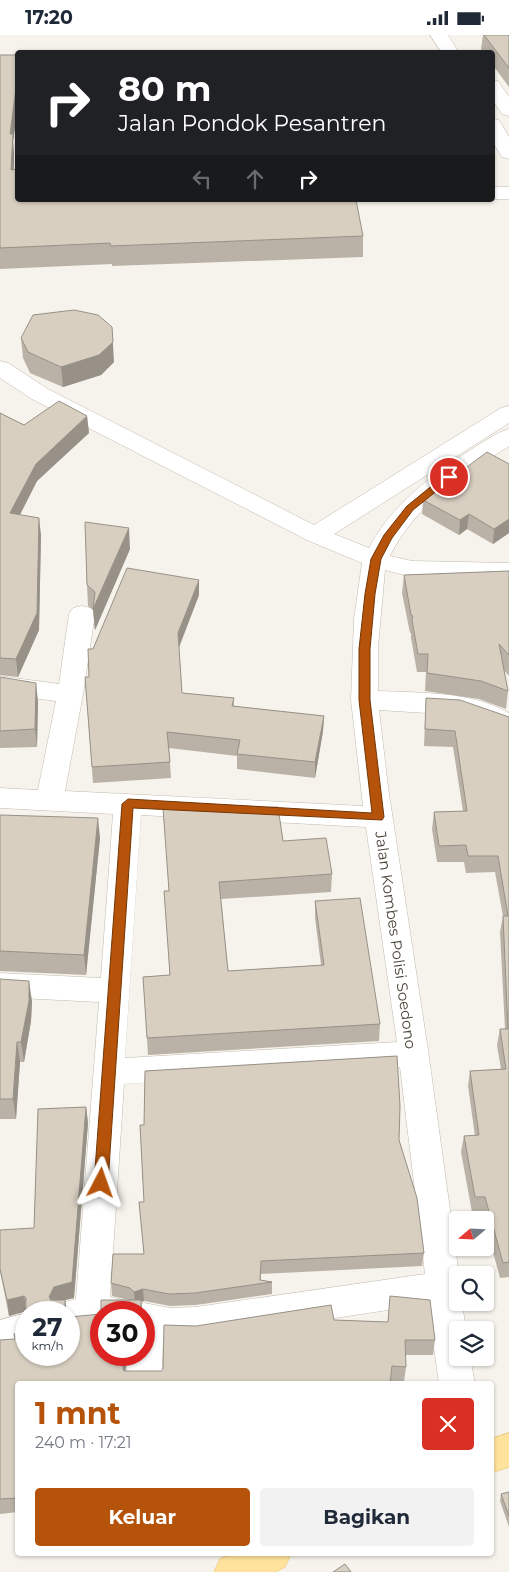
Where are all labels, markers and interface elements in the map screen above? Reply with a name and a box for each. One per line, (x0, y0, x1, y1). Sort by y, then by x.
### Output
text: 17:20 (25, 6, 73, 29)
text: 80 m (118, 67, 212, 110)
icon: right (35, 70, 100, 135)
text: Jalan Pondok Pesantren (118, 110, 386, 137)
icon: left (188, 165, 216, 193)
icon: ahead (241, 165, 269, 193)
icon: right (294, 165, 322, 193)
pin (428, 456, 470, 498)
icon: arrive (435, 463, 463, 491)
street label: Jalan Kombes Polisi Soedono (371, 829, 421, 1050)
position arrow (74, 1156, 126, 1208)
north arrow (449, 1211, 494, 1256)
map controls (449, 1211, 494, 1366)
button: search (449, 1266, 494, 1311)
speed limit sign: 30 (90, 1301, 155, 1366)
text: 27 (32, 1312, 63, 1342)
button: layers (449, 1321, 494, 1366)
text: km/h (31, 1338, 64, 1353)
text: 1 mnt (35, 1395, 121, 1432)
button: close (422, 1398, 474, 1450)
text: 240 m · 17:21 (35, 1433, 132, 1452)
button: Keluar (35, 1488, 250, 1546)
button: Bagikan (260, 1488, 474, 1546)

